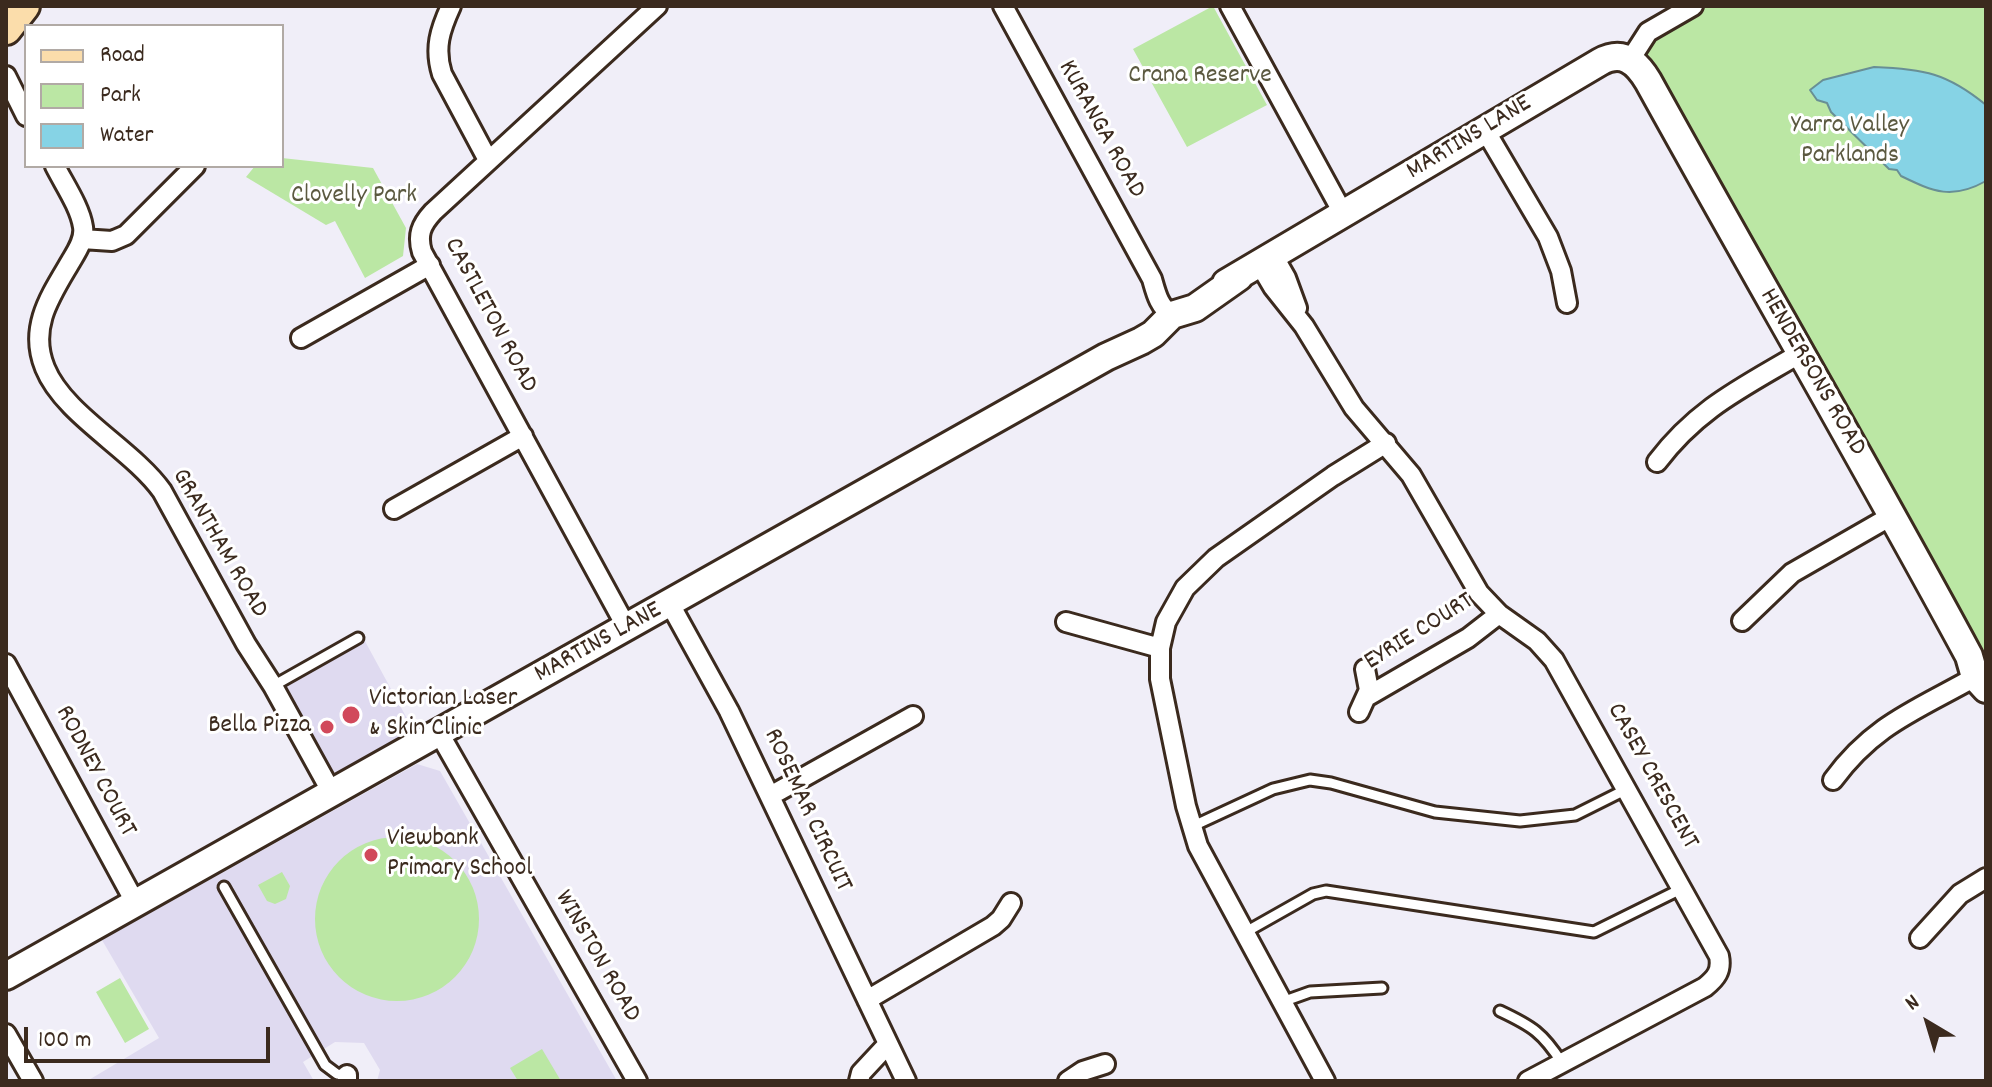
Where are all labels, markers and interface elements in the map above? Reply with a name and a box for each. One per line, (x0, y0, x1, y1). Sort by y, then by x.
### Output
legend (24, 24, 284, 168)
text: Road (100, 39, 145, 73)
street label: KURANGA ROAD (1049, 56, 1151, 204)
park label: Crana Reserve (1128, 61, 1272, 93)
text: Park (100, 79, 141, 113)
street label: MARTINS LANE (1402, 89, 1538, 189)
park label: Yarra Valley Parklands (1791, 111, 1909, 172)
text: Water (100, 119, 153, 153)
park label: Clovelly Park (291, 181, 417, 213)
street label: CASTLETON ROAD (435, 233, 543, 399)
street label: HENDERSONS ROAD (1751, 284, 1871, 462)
street label: GRANTHAM ROAD (163, 464, 273, 624)
street label: EYRIE COURT (1360, 587, 1480, 679)
street label: MARTINS LANE (530, 596, 668, 692)
place label: Victorian Laser & Skin Clinic (369, 684, 517, 746)
street label: CASEY CRESCENT (1598, 698, 1704, 856)
street label: RODNEY COURT (46, 701, 142, 843)
marker: Victorian Laser & Skin Clinic (340, 704, 362, 726)
place label: Bella Pizza (208, 711, 311, 743)
marker: Bella Pizza (318, 718, 336, 736)
street label: ROSEMAR CIRCUIT (755, 725, 857, 897)
place label: Viewbank Primary School (387, 824, 533, 886)
marker: Viewbank Primary School (362, 846, 380, 864)
street label: WINSTON ROAD (546, 886, 646, 1028)
north arrow (1888, 983, 1968, 1063)
text: N (1899, 988, 1927, 1019)
scale bar (28, 1011, 274, 1061)
text: 100 m (38, 1024, 91, 1058)

